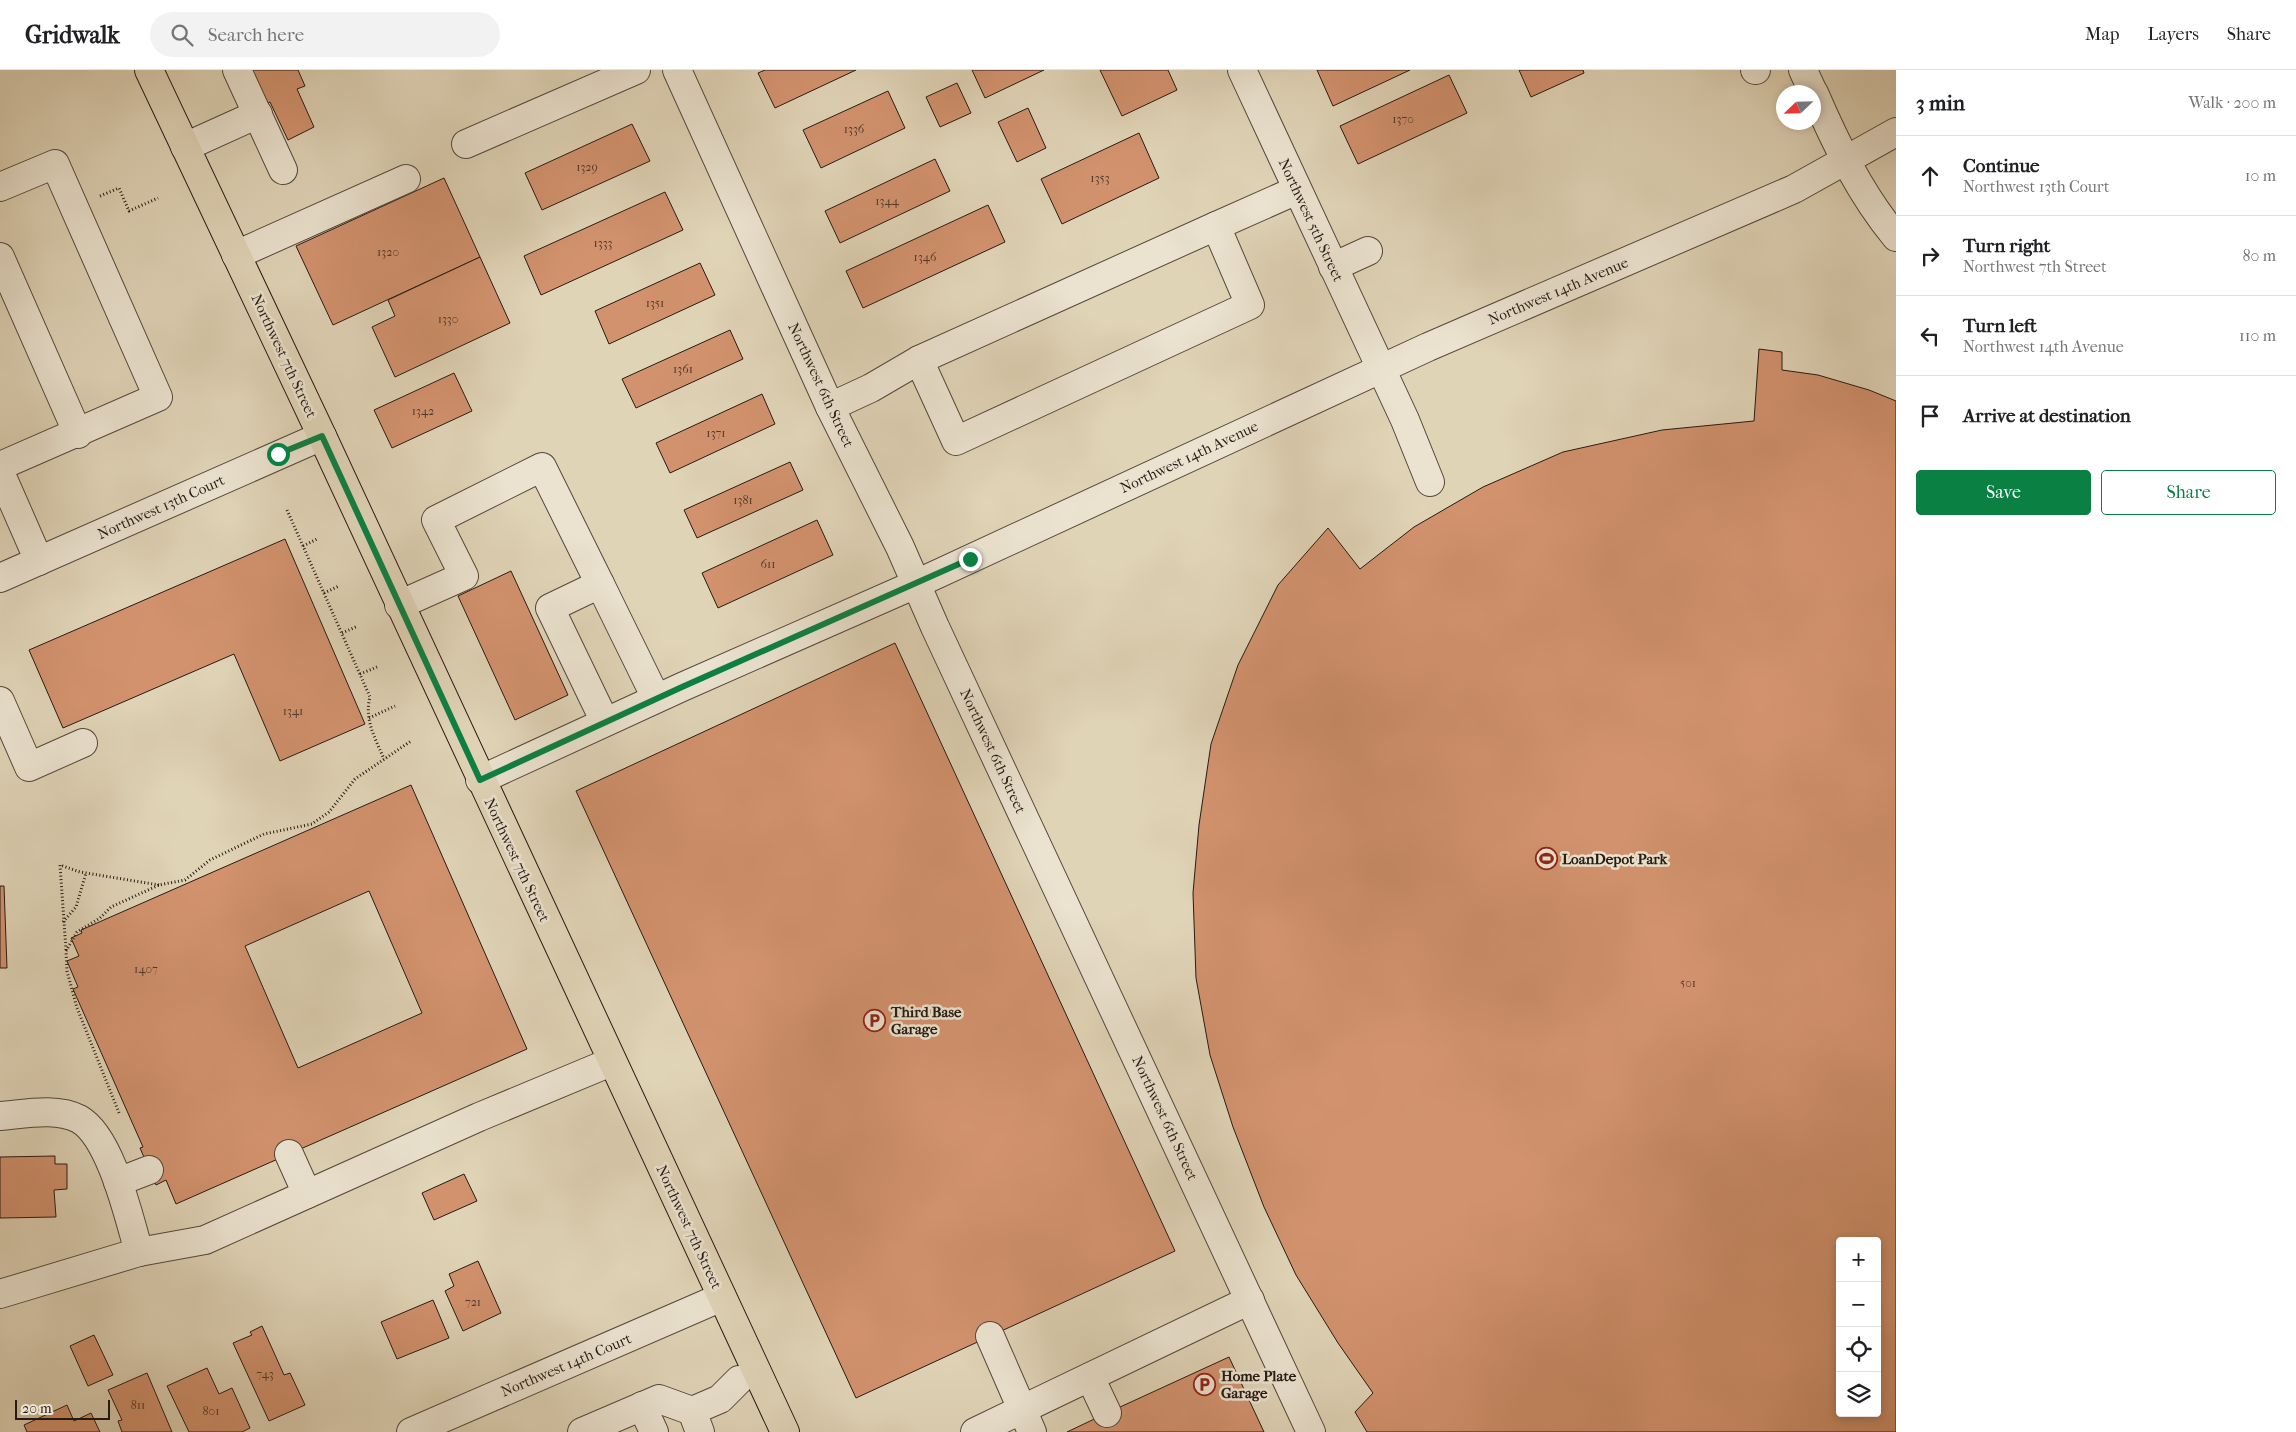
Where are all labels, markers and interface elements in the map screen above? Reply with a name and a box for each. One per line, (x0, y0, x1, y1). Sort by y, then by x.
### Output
search box (150, 12, 500, 57)
text: Gridwalk (25, 21, 120, 49)
icon: search (168, 21, 196, 49)
text: Search here (208, 24, 304, 46)
text: Map (2085, 24, 2119, 45)
text: Layers (2147, 24, 2199, 45)
text: Share (2227, 24, 2271, 45)
north arrow (1776, 85, 1821, 130)
text: 3 min (1916, 91, 1965, 115)
text: Walk · 200 m (2189, 93, 2276, 112)
house number: 1370 (1392, 112, 1414, 126)
house number: 1336 (844, 122, 865, 136)
street label: Northwest 5th Street (1275, 155, 1348, 285)
text: Continue (1963, 155, 2039, 177)
house number: 1329 (576, 160, 598, 174)
icon: ahead (1916, 162, 1944, 190)
text: 10 m (2245, 166, 2276, 185)
house number: 1353 (1090, 171, 1110, 185)
text: Northwest 13th Court (1963, 177, 2109, 196)
house number: 1344 (875, 194, 900, 208)
text: Turn right (1963, 235, 2050, 257)
house number: 1333 (593, 236, 613, 250)
icon: right (1916, 242, 1944, 270)
house number: 1320 (377, 245, 399, 259)
text: 80 m (2242, 246, 2276, 265)
house number: 1346 (914, 250, 937, 264)
street label: Northwest 14th Avenue (1485, 253, 1631, 329)
text: Northwest 7th Street (1963, 257, 2107, 276)
street label: Northwest 7th Street (247, 291, 321, 421)
house number: 1351 (646, 296, 664, 310)
house number: 1330 (438, 312, 458, 326)
text: Turn left (1963, 315, 2037, 337)
street label: Northwest 6th Street (784, 320, 858, 451)
icon: left (1916, 322, 1944, 350)
text: 110 m (2239, 326, 2276, 345)
text: Northwest 14th Avenue (1963, 337, 2124, 356)
house number: 1361 (673, 362, 693, 376)
icon: arrive (1916, 402, 1944, 430)
house number: 1342 (412, 404, 434, 418)
text: Arrive at destination (1963, 405, 2131, 427)
street label: Northwest 14th Avenue (1117, 417, 1262, 497)
house number: 1371 (706, 426, 726, 440)
route start (267, 443, 290, 466)
button: Save (1916, 470, 2091, 515)
button: Share (2101, 470, 2276, 515)
street label: Northwest 13th Court (95, 471, 228, 543)
house number: 1381 (733, 493, 753, 507)
route end (959, 548, 982, 571)
house number: 611 (761, 557, 776, 571)
street label: Northwest 6th Street (956, 686, 1030, 817)
house number: 1341 (283, 704, 303, 718)
street label: Northwest 7th Street (480, 795, 554, 925)
sports icon: LoanDepot Park (1534, 847, 1558, 871)
place label: LoanDepot Park (1562, 850, 1669, 868)
house number: 1407 (134, 962, 158, 976)
house number: 501 (1680, 976, 1696, 990)
place label: Third Base Garage (890, 1003, 962, 1038)
parking icon: Third Base Garage (863, 1009, 887, 1033)
street label: Northwest 6th Street (1128, 1053, 1202, 1184)
street label: Northwest 7th Street (652, 1162, 726, 1292)
map controls (1836, 1237, 1881, 1417)
button: + (1836, 1237, 1881, 1282)
button: − (1836, 1282, 1881, 1327)
house number: 721 (465, 1295, 481, 1309)
button: locate (1836, 1327, 1881, 1372)
street label: Northwest 14th Court (498, 1329, 635, 1401)
house number: 743 (256, 1367, 274, 1381)
place label: Home Plate Garage (1221, 1367, 1297, 1402)
button: layers (1836, 1372, 1881, 1417)
parking icon: Home Plate Garage (1193, 1373, 1217, 1397)
scale bar (15, 1397, 110, 1420)
house number: 811 (131, 1398, 145, 1412)
text: 20 m (22, 1400, 52, 1417)
house number: 801 (203, 1404, 219, 1418)

